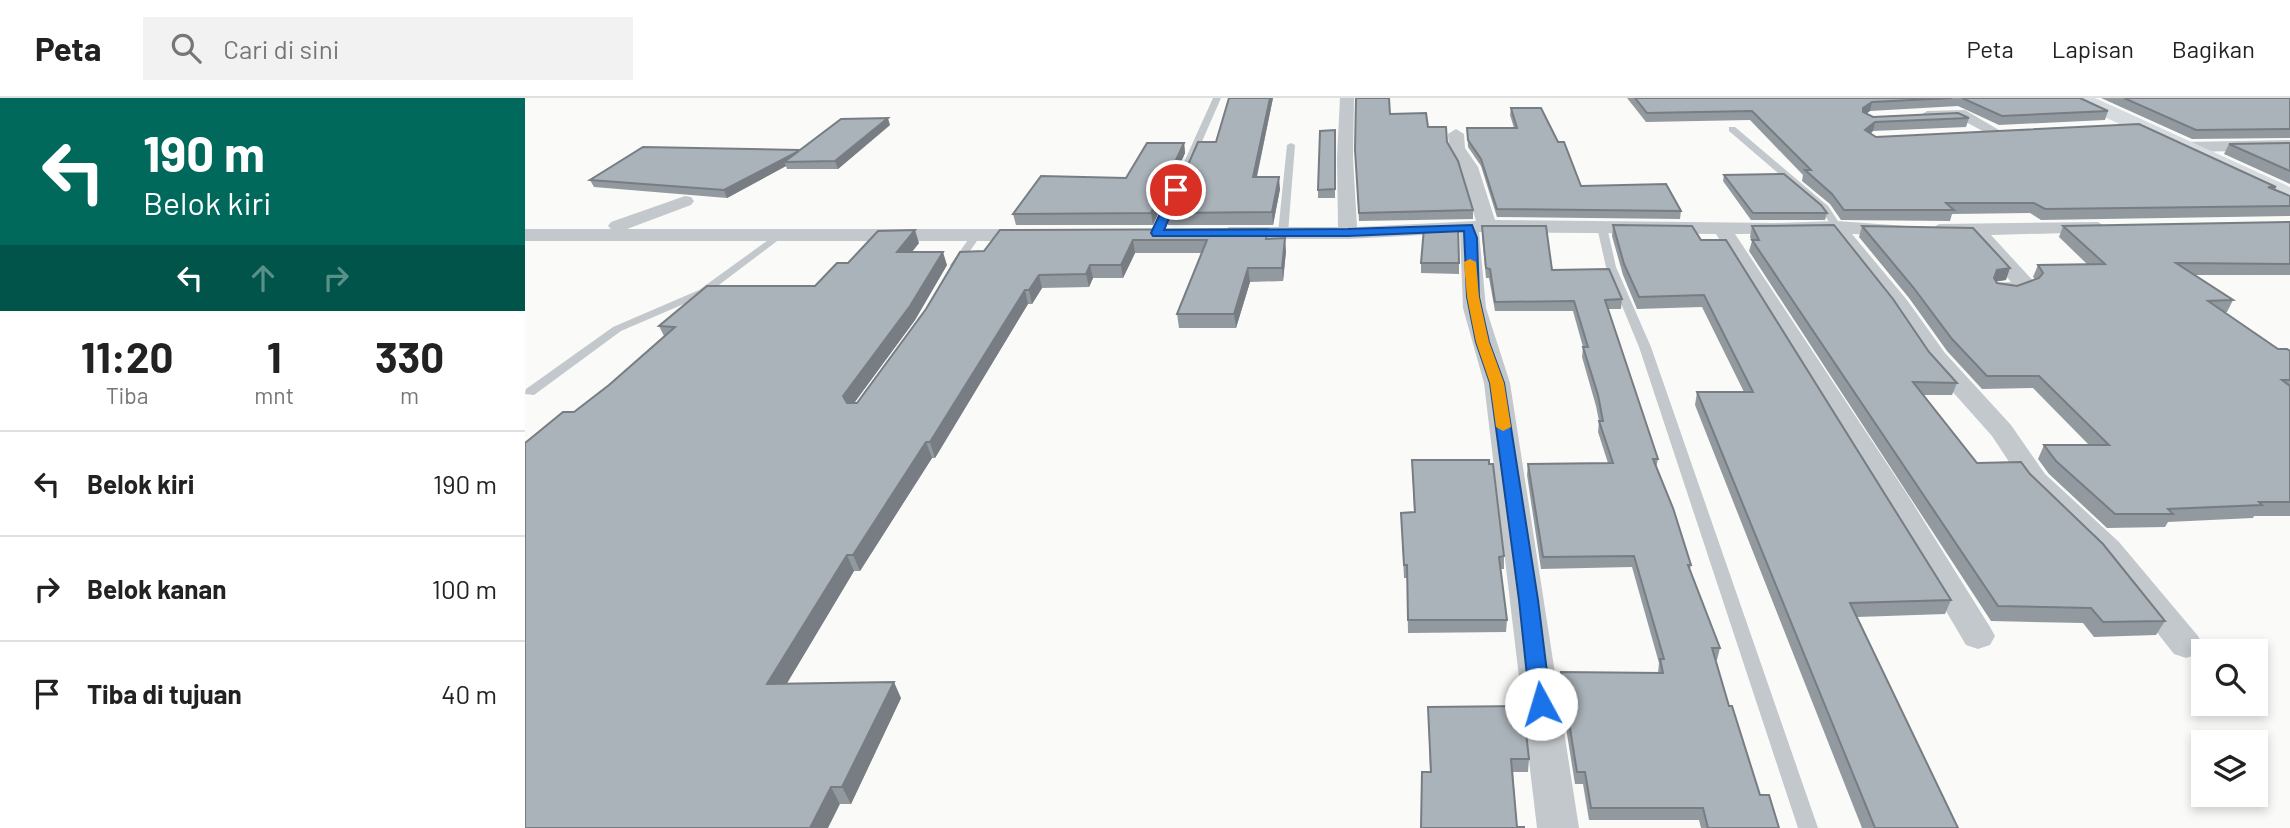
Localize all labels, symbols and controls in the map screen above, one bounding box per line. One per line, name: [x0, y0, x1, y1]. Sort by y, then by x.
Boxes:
search box: [143, 17, 633, 80]
text: Peta: [35, 28, 101, 68]
icon: search: [167, 29, 205, 67]
text: Cari di sini: [223, 33, 339, 64]
text: Peta: [1966, 34, 2014, 63]
text: Lapisan: [2052, 34, 2134, 63]
text: Bagikan: [2172, 34, 2255, 63]
text: 190 m: [143, 123, 265, 182]
icon: left: [28, 126, 119, 217]
pin: [1146, 160, 1206, 220]
icon: arrive: [1157, 171, 1195, 209]
text: Belok kiri: [143, 183, 271, 221]
icon: left: [171, 259, 209, 297]
icon: ahead: [244, 259, 282, 297]
icon: right: [317, 259, 355, 297]
text: 11:20: [81, 331, 174, 381]
text: 1: [267, 331, 282, 381]
text: 330: [375, 331, 444, 381]
text: Tiba: [106, 381, 149, 409]
text: mnt: [254, 381, 294, 409]
text: m: [400, 381, 419, 409]
icon: left: [28, 465, 66, 503]
text: Belok kiri: [87, 468, 194, 499]
text: 190 m: [433, 468, 497, 499]
icon: right: [28, 570, 66, 608]
text: Belok kanan: [87, 573, 226, 604]
text: 100 m: [432, 573, 497, 604]
map controls: [2191, 639, 2268, 807]
button: search: [2191, 639, 2268, 716]
position arrow: [1504, 667, 1578, 741]
icon: arrive: [28, 675, 66, 713]
text: Tiba di tujuan: [87, 678, 242, 709]
text: 40 m: [441, 678, 497, 709]
button: layers: [2191, 730, 2268, 807]

